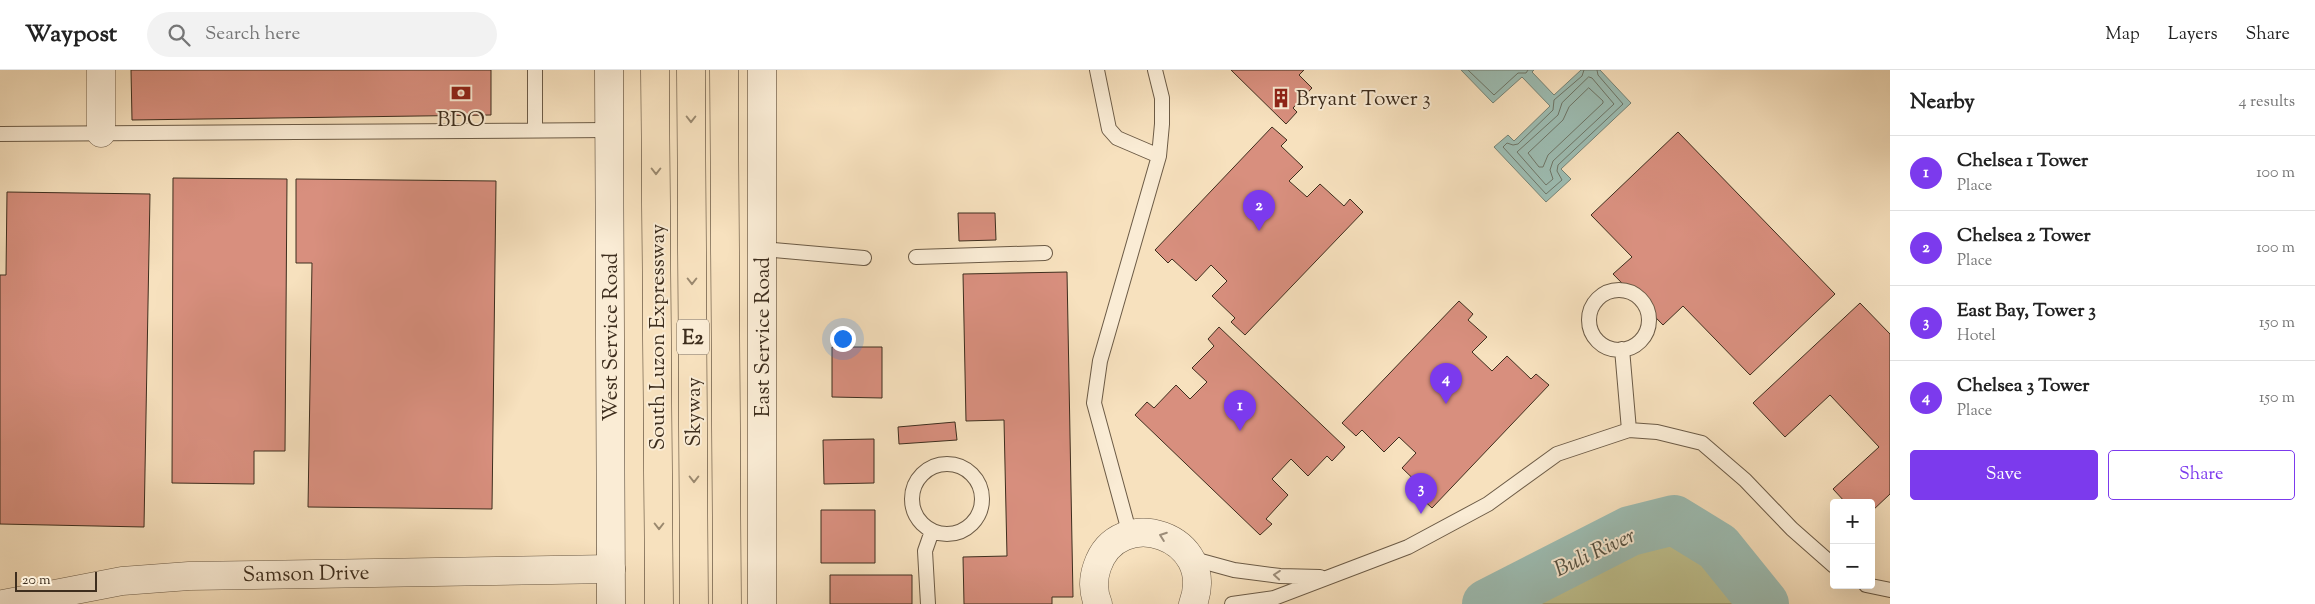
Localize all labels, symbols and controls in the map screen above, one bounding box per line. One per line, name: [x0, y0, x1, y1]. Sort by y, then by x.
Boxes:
search box: [147, 12, 497, 57]
text: Waypost: [25, 18, 117, 52]
icon: search: [165, 21, 193, 49]
text: Search here: [205, 21, 300, 48]
text: Map: [2105, 22, 2140, 48]
text: Layers: [2168, 22, 2218, 48]
text: Share: [2246, 22, 2290, 48]
bank icon: BDO: [450, 82, 472, 104]
place label: Bryant Tower 3: [1296, 85, 1431, 115]
building icon: Bryant Tower 3: [1270, 87, 1292, 109]
text: Nearby: [1910, 88, 1975, 118]
text: 4 results: [2239, 91, 2295, 114]
place label: BDO: [437, 106, 485, 136]
one-way arrow: [686, 115, 696, 123]
text: Chelsea 1 Tower: [1957, 148, 2088, 175]
text: 1: [1923, 162, 1929, 185]
text: 100 m: [2256, 162, 2295, 185]
one-way arrow: [651, 168, 661, 175]
text: Place: [1957, 175, 1992, 198]
pin: 2: [1243, 190, 1275, 231]
street label: South Luzon Expressway: [644, 223, 674, 450]
text: Chelsea 2 Tower: [1957, 223, 2091, 250]
text: 2: [1922, 237, 1930, 260]
text: 100 m: [2256, 237, 2295, 260]
text: Place: [1957, 250, 1992, 273]
street label: West Service Road: [597, 252, 627, 421]
street label: East Service Road: [749, 257, 779, 417]
one-way arrow: [687, 278, 697, 285]
text: East Bay, Tower 3: [1957, 298, 2096, 325]
text: 3: [1923, 312, 1929, 335]
text: 150 m: [2259, 312, 2295, 335]
road number: E2: [677, 320, 709, 354]
text: Hotel: [1957, 325, 1996, 348]
your location: [830, 326, 856, 352]
pin: 4: [1430, 363, 1462, 404]
text: Chelsea 3 Tower: [1957, 373, 2089, 400]
street label: Skyway: [680, 377, 710, 447]
text: 4: [1922, 387, 1930, 410]
text: 150 m: [2259, 387, 2295, 410]
pin: 1: [1224, 390, 1256, 431]
text: Place: [1957, 400, 1992, 423]
button: Save: [1910, 450, 2098, 500]
button: Share: [2108, 450, 2295, 500]
pin: 3: [1405, 473, 1437, 514]
one-way arrow: [689, 475, 699, 483]
map controls: [1830, 499, 1875, 589]
button: +: [1830, 499, 1875, 544]
water label: Buli River: [1549, 521, 1641, 586]
one-way arrow: [653, 522, 664, 530]
one-way arrow: [1159, 532, 1168, 542]
button: −: [1830, 544, 1875, 589]
street label: Samson Drive: [242, 559, 370, 591]
scale bar: [15, 569, 98, 592]
one-way arrow: [1273, 570, 1281, 581]
text: 20 m: [22, 571, 51, 591]

